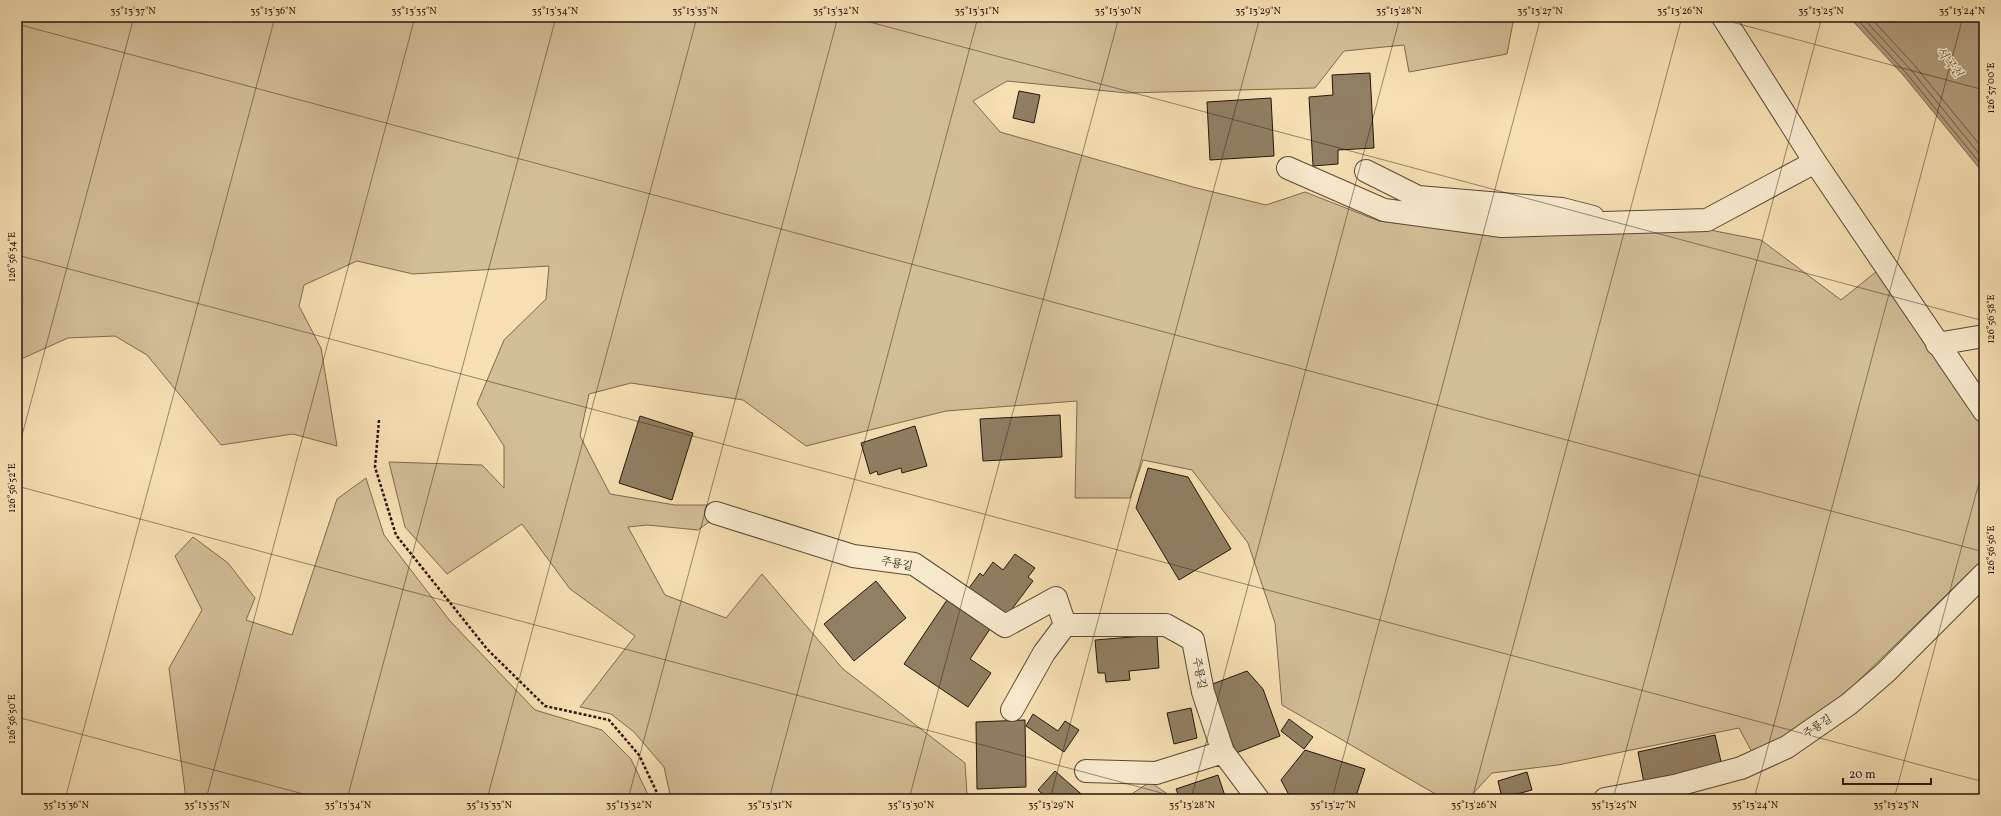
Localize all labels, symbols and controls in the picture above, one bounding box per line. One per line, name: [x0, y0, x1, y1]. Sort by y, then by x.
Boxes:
text: 35°13'37"N: [110, 4, 156, 18]
text: 35°13'36"N: [250, 4, 296, 18]
text: 35°13'35"N: [391, 4, 437, 18]
text: 35°13'34"N: [532, 4, 579, 18]
text: 35°13'33"N: [672, 4, 718, 18]
text: 35°13'32"N: [813, 4, 859, 18]
text: 35°13'31"N: [955, 4, 1000, 18]
text: 35°13'30"N: [1095, 4, 1142, 18]
text: 35°13'29"N: [1235, 4, 1281, 18]
text: 35°13'28"N: [1376, 4, 1423, 18]
text: 35°13'27"N: [1517, 4, 1563, 18]
text: 35°13'26"N: [1657, 4, 1704, 18]
text: 35°13'25"N: [1798, 4, 1844, 18]
text: 35°13'24"N: [1939, 4, 1986, 18]
water label: 석곡천: [1931, 44, 1966, 82]
text: 126°57'00"E: [1984, 63, 1998, 113]
text: 126°56'54"E: [5, 232, 19, 282]
text: 126°56'58"E: [1984, 294, 1998, 344]
text: 126°56'52"E: [5, 463, 19, 513]
text: 126°56'56"E: [1984, 525, 1998, 575]
street label: 주룡길: [880, 554, 914, 575]
street label: 주룡길: [1188, 656, 1209, 690]
text: 126°56'50"E: [5, 694, 19, 744]
street label: 주룡길: [1800, 712, 1835, 742]
scale bar: [1843, 760, 1931, 786]
text: 20 m: [1849, 767, 1876, 783]
text: 35°13'36"N: [43, 798, 89, 812]
text: 35°13'35"N: [184, 798, 230, 812]
text: 35°13'34"N: [325, 798, 372, 812]
text: 35°13'33"N: [466, 798, 512, 812]
text: 35°13'32"N: [606, 798, 652, 812]
text: 35°13'31"N: [748, 798, 793, 812]
text: 35°13'30"N: [888, 798, 935, 812]
text: 35°13'29"N: [1028, 798, 1074, 812]
text: 35°13'28"N: [1169, 798, 1216, 812]
text: 35°13'27"N: [1310, 798, 1356, 812]
text: 35°13'26"N: [1451, 798, 1498, 812]
text: 35°13'25"N: [1591, 798, 1637, 812]
text: 35°13'24"N: [1732, 798, 1779, 812]
text: 35°13'23"N: [1873, 798, 1919, 812]

